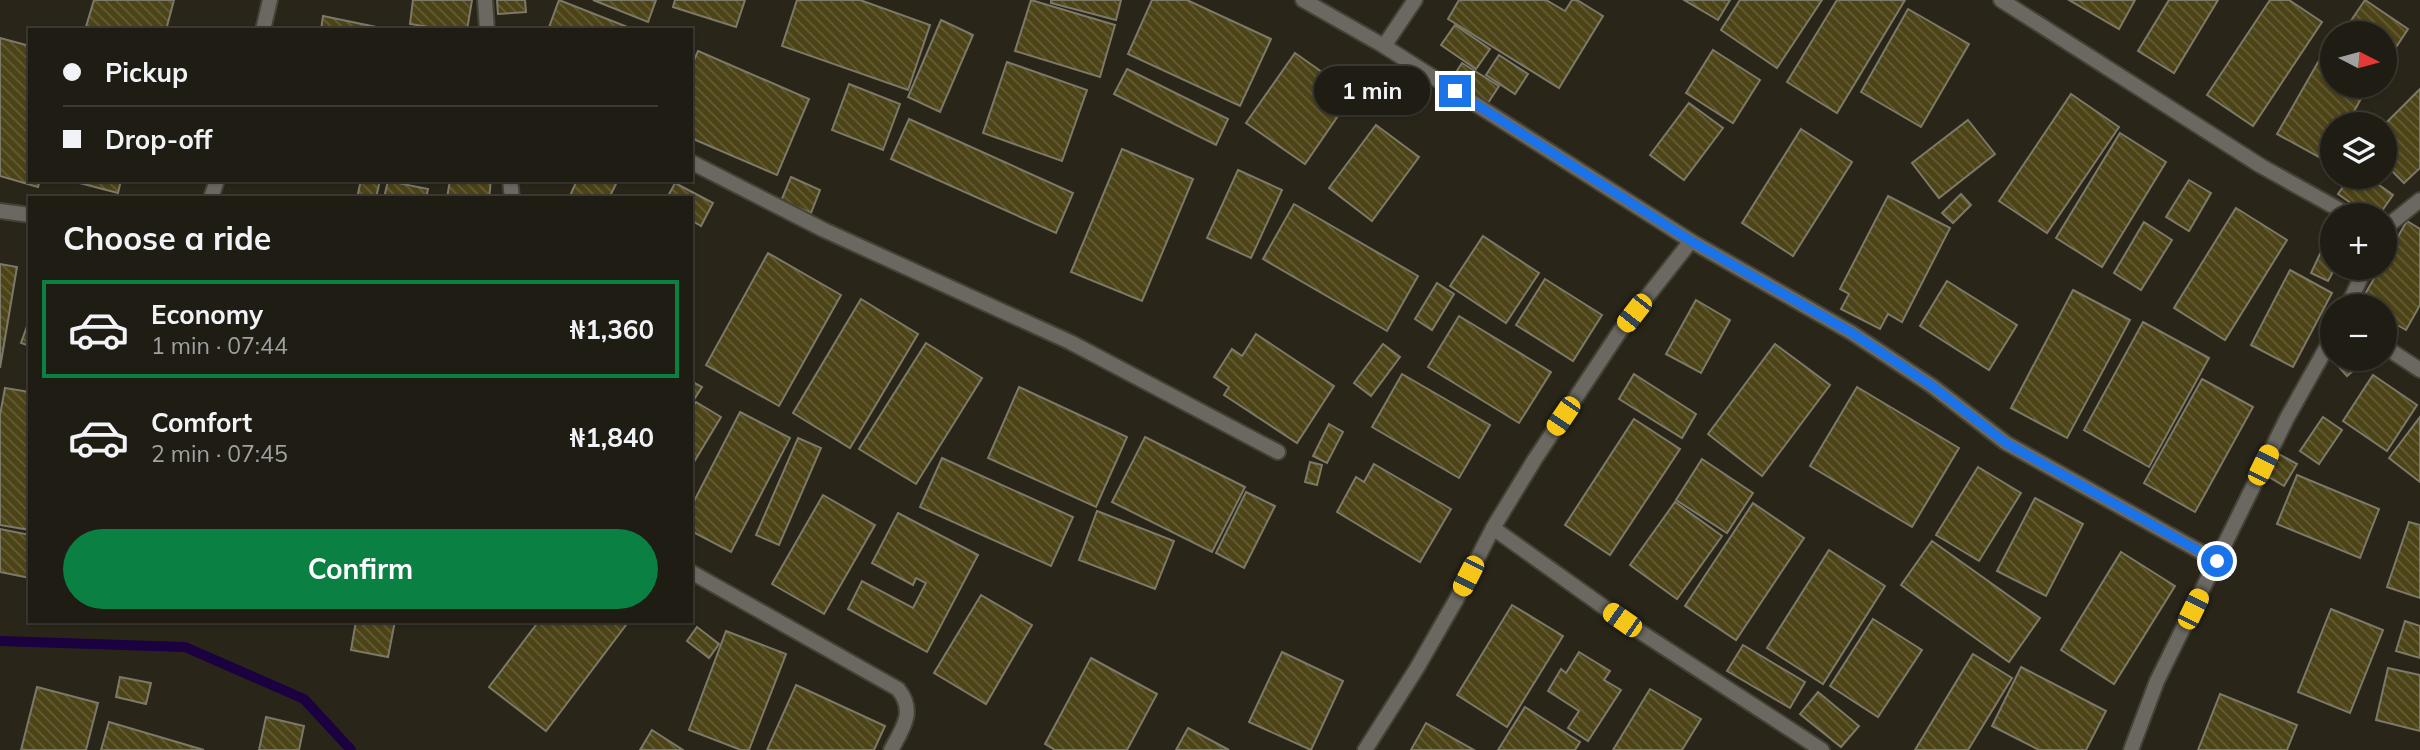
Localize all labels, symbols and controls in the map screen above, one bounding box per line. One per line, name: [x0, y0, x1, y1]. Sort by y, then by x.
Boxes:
north arrow: [2320, 21, 2398, 98]
map controls: [2320, 21, 2397, 371]
text: Pickup: [105, 56, 188, 89]
callout: 1 min: [1315, 66, 1430, 116]
route end: [1439, 75, 1471, 107]
text: 1 min: [1342, 76, 1402, 105]
button: layers: [2320, 112, 2397, 189]
text: Drop-off: [105, 123, 212, 156]
button: +: [2320, 203, 2397, 280]
text: Choose a ride: [63, 218, 271, 258]
car: [1613, 290, 1656, 336]
button: −: [2320, 294, 2397, 371]
icon: car: [67, 298, 130, 361]
text: Economy: [151, 298, 263, 331]
text: ₦1,360: [570, 313, 654, 346]
text: 1 min · 07:44: [151, 331, 288, 360]
car: [1543, 393, 1584, 439]
icon: car: [67, 406, 130, 469]
text: Comfort: [151, 406, 252, 439]
text: ₦1,840: [570, 421, 654, 454]
text: 2 min · 07:45: [151, 439, 288, 468]
car: [2245, 442, 2282, 488]
button: Confirm: [63, 529, 658, 609]
route start: [2201, 545, 2233, 577]
car: [1450, 553, 1487, 599]
car: [2175, 586, 2212, 632]
car: [1599, 599, 1646, 641]

